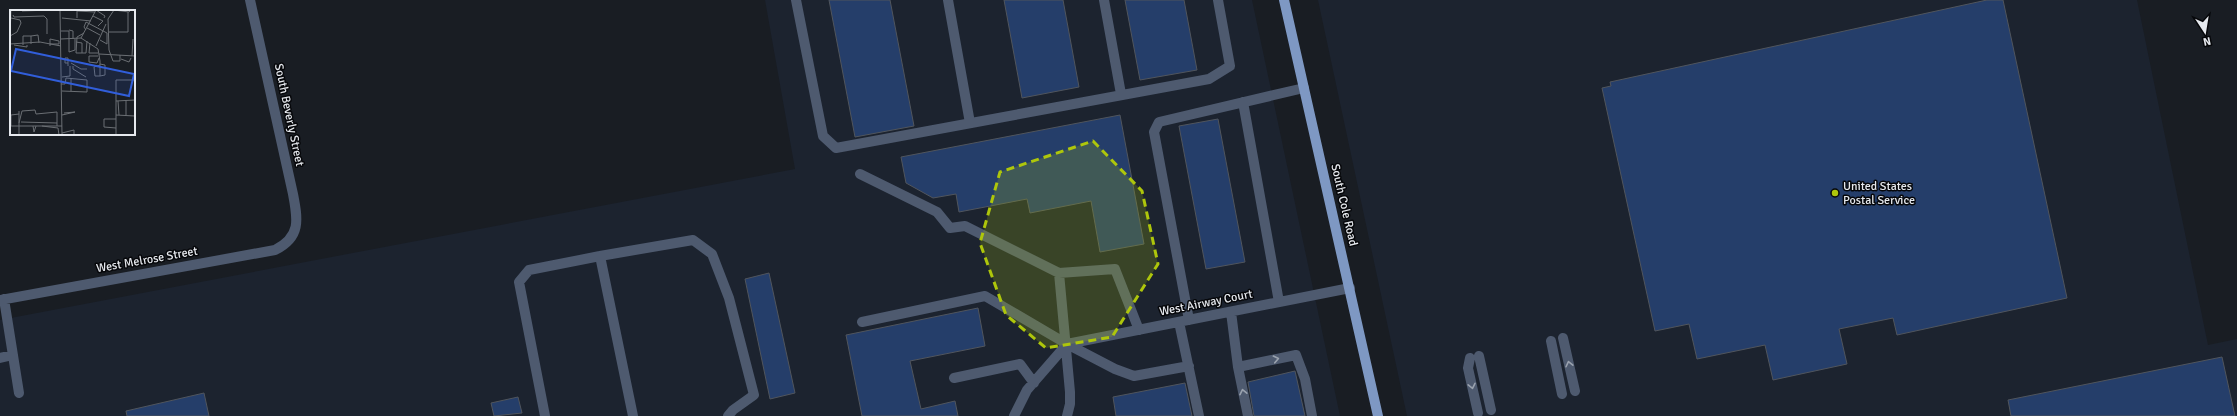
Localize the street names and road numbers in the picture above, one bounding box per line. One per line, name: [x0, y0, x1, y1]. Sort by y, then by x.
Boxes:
street label: South Beverly Street: [271, 62, 307, 168]
street label: South Cole Road: [1327, 162, 1361, 248]
street label: West Melrose Street: [95, 244, 199, 276]
street label: West Airway Court: [1158, 287, 1254, 319]

